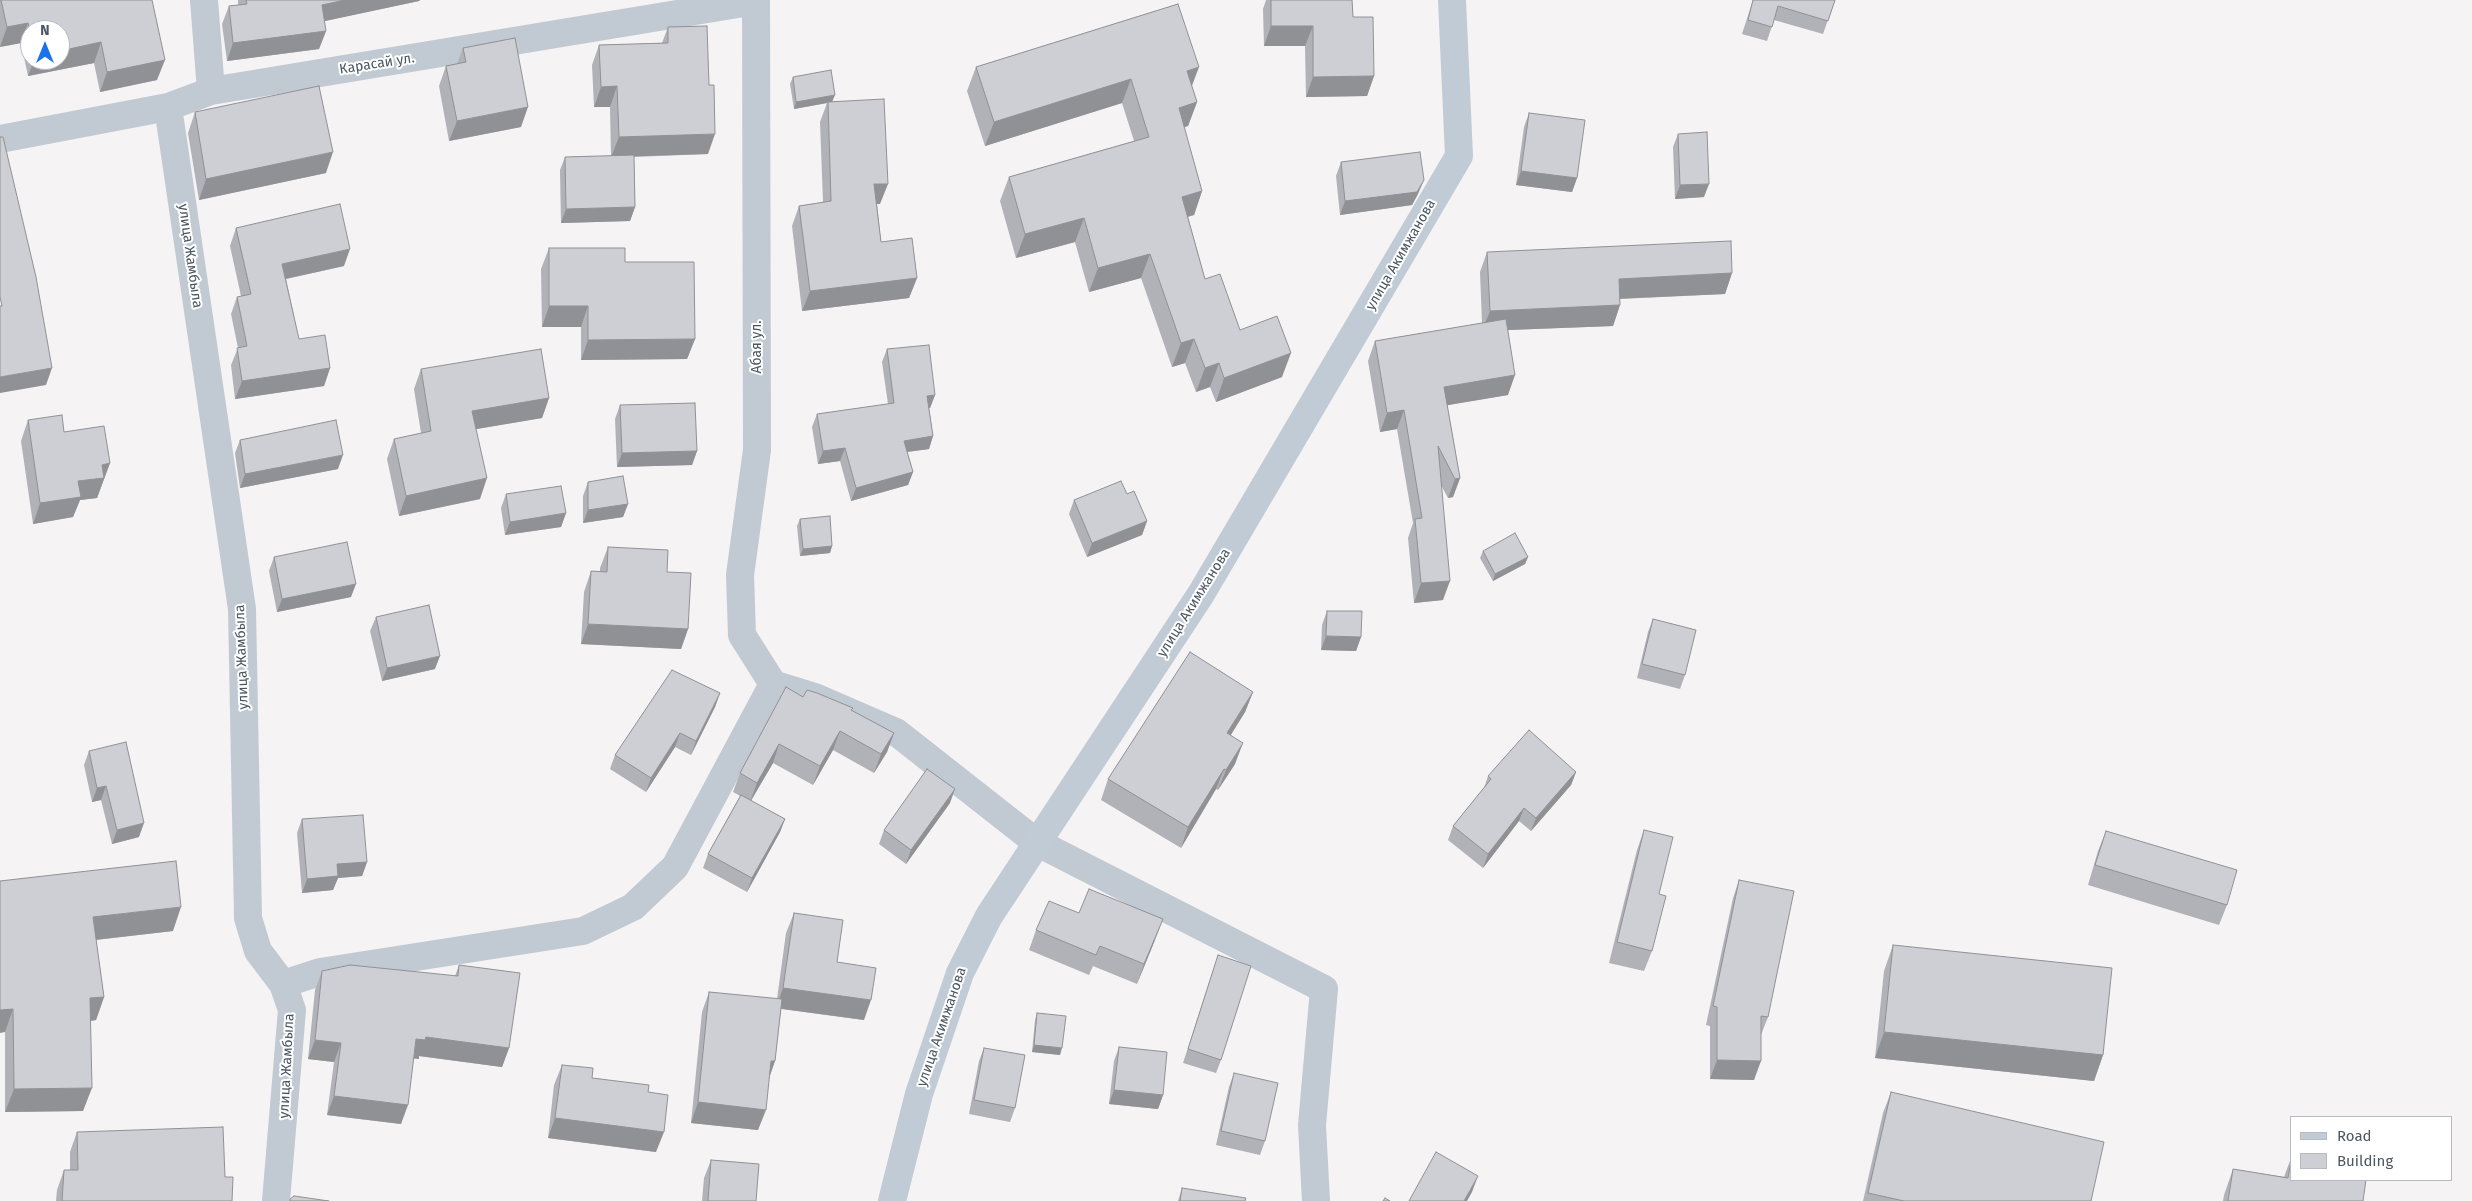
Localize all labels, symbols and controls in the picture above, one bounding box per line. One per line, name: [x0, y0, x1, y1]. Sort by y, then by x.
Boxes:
north arrow: [20, 20, 70, 70]
text: N: [40, 22, 50, 39]
street label: Карасай ул.: [338, 50, 416, 78]
street label: улица Акимжанова: [1362, 197, 1440, 313]
street label: улица Жамбыла: [174, 203, 206, 309]
street label: Абая ул.: [749, 320, 765, 374]
street label: улица Акимжанова: [1154, 545, 1234, 661]
street label: улица Жамбыла: [232, 604, 252, 710]
street label: улица Акимжанова: [914, 965, 970, 1089]
street label: улица Жамбыла: [276, 1013, 298, 1119]
legend: [2290, 1116, 2452, 1181]
text: Road: [2337, 1127, 2372, 1145]
text: Building: [2337, 1152, 2393, 1170]

